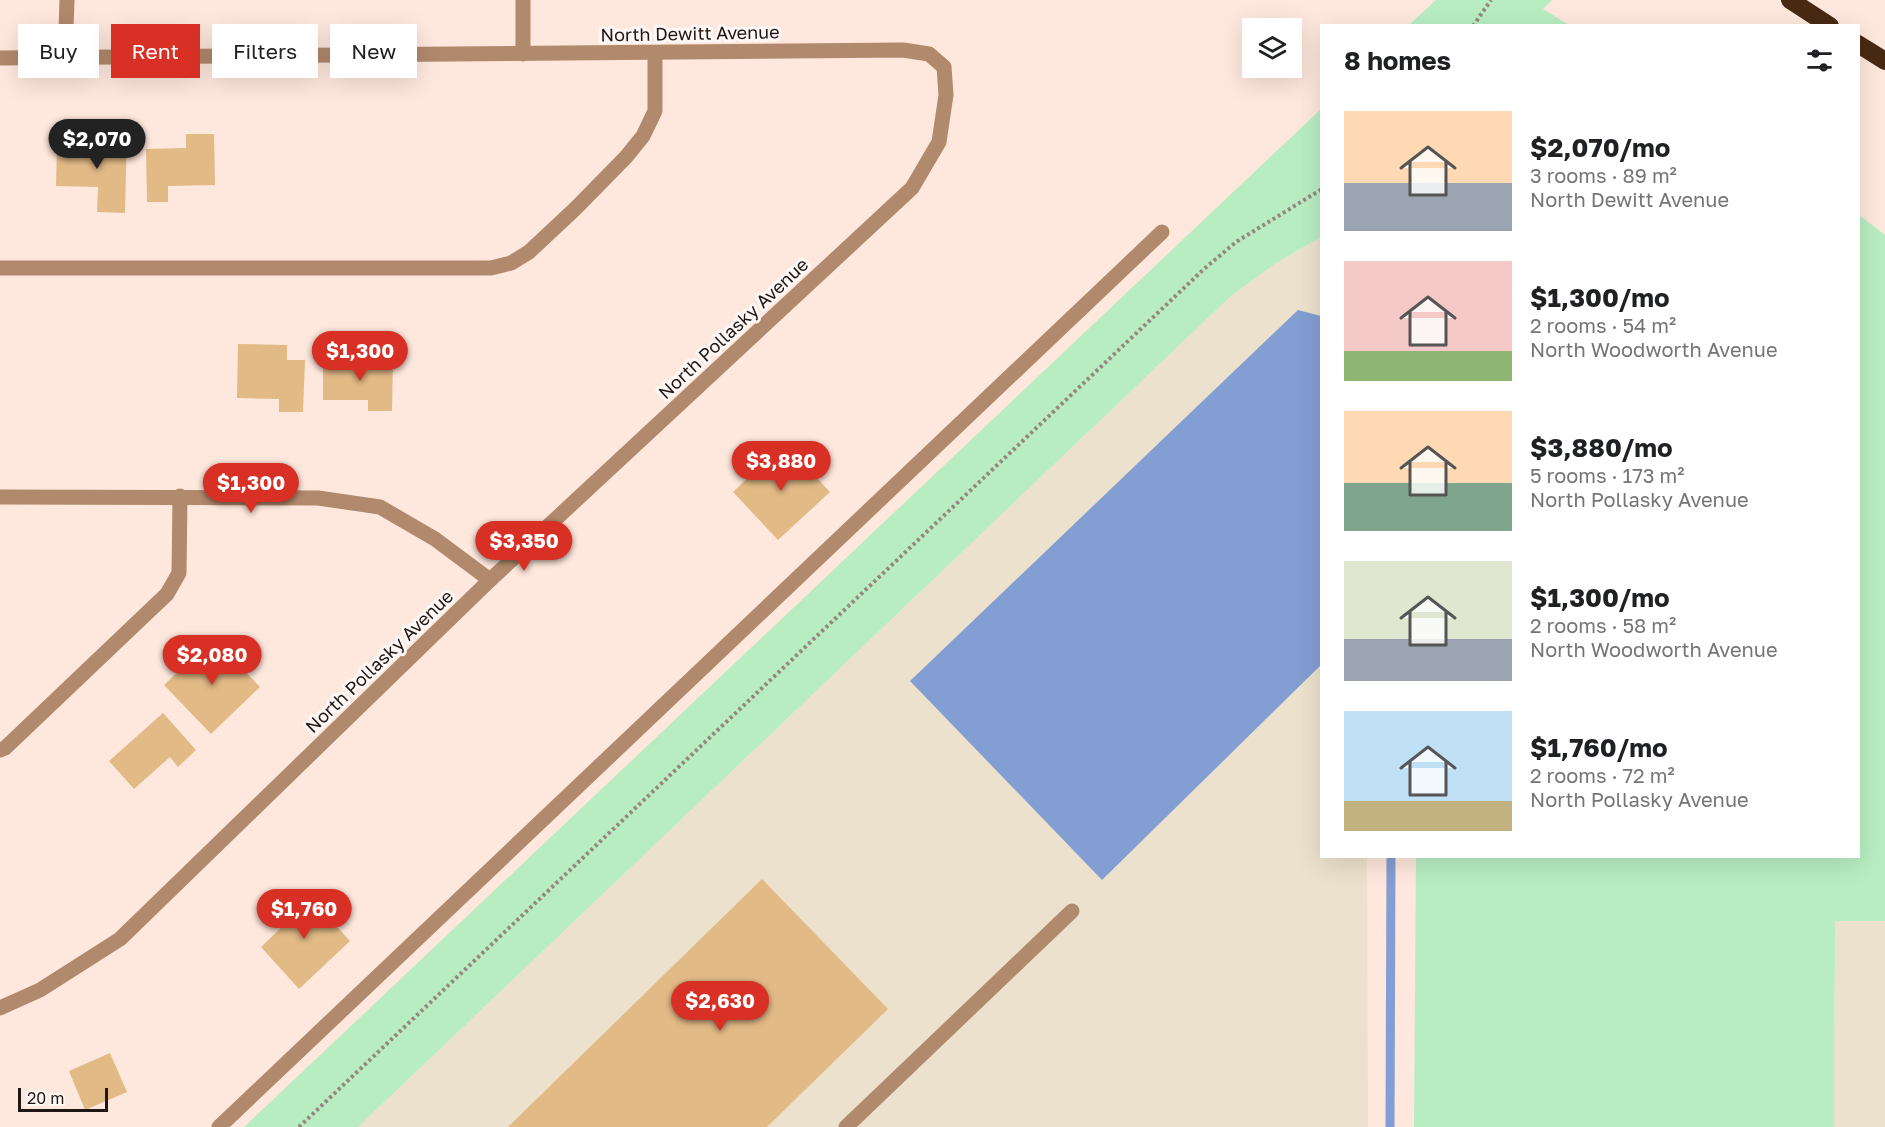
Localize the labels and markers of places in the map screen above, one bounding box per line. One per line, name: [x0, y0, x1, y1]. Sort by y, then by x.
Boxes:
pin: $2,070: [48, 119, 146, 170]
pin: $1,300: [311, 331, 409, 382]
pin: $3,880: [732, 441, 830, 492]
pin: $1,300: [202, 463, 300, 514]
pin: $3,350: [475, 521, 573, 572]
pin: $2,080: [163, 635, 261, 686]
pin: $1,760: [255, 889, 353, 940]
pin: $2,630: [671, 981, 769, 1032]

